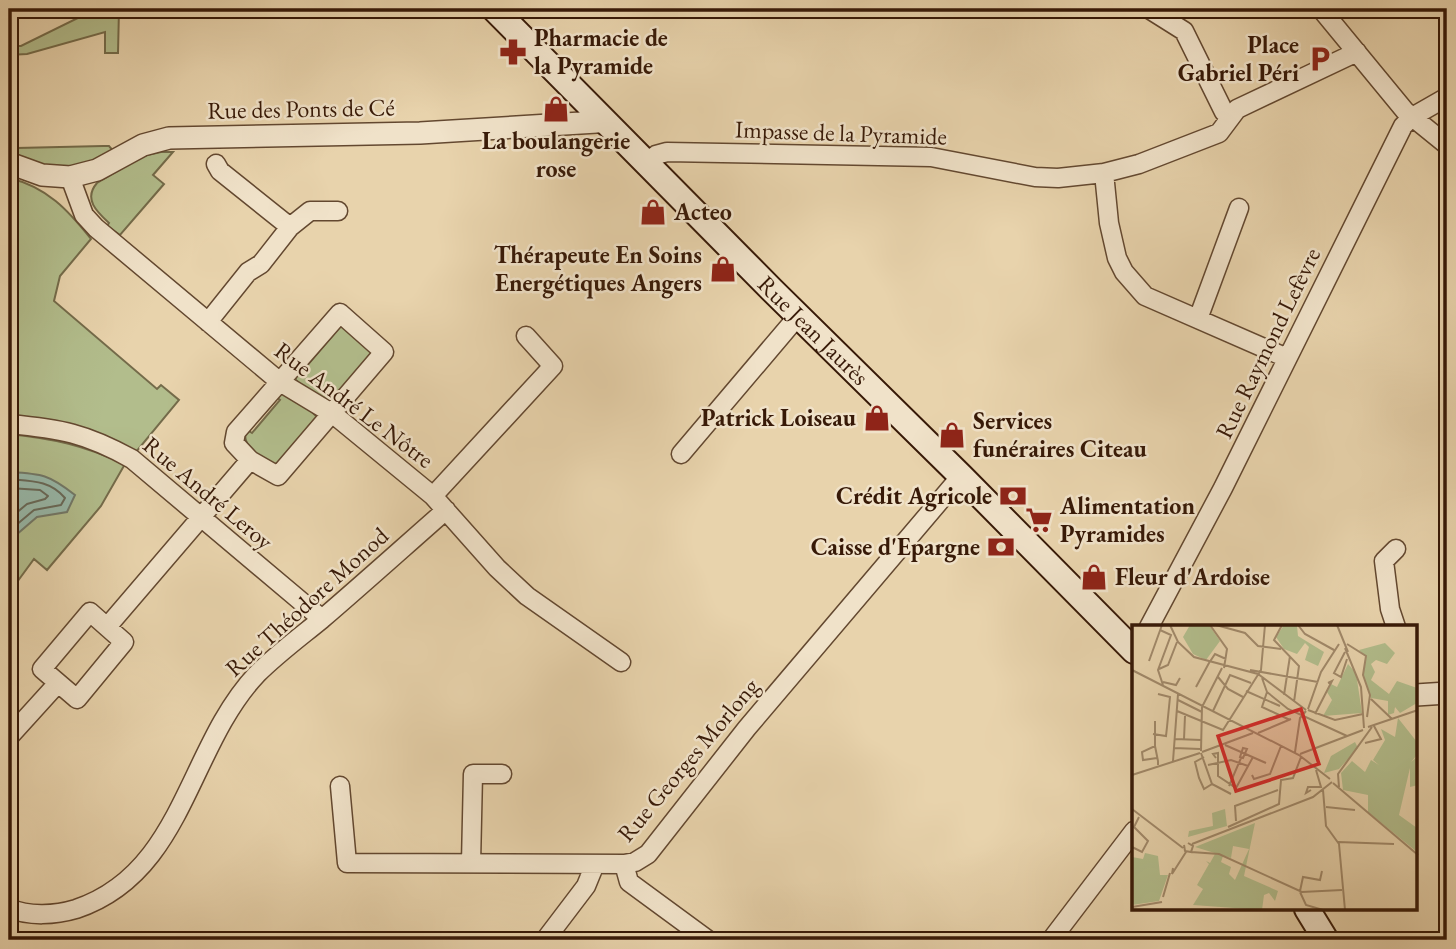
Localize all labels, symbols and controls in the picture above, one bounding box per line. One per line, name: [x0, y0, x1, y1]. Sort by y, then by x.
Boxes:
place label: Pharmacie de la Pyramide: [534, 22, 668, 82]
place label: Place Gabriel Péri: [1178, 29, 1299, 88]
pharmacy icon: Pharmacie de la Pyramide: [498, 37, 528, 67]
parking icon: Place Gabriel Péri: [1305, 44, 1335, 74]
street label: Rue des Ponts de Cé: [207, 91, 395, 126]
shop icon: La boulangerie rose: [541, 94, 571, 124]
street label: Impasse de la Pyramide: [735, 113, 947, 152]
place label: La boulangerie rose: [482, 125, 630, 184]
place label: Acteo: [673, 196, 732, 227]
shop icon: Acteo: [638, 197, 668, 227]
place label: Thérapeute En Soins Energétiques Angers: [494, 239, 702, 299]
street label: Rue Raymond Lefèvre: [1208, 242, 1327, 443]
shop icon: Thérapeute En Soins Energétiques Angers: [708, 254, 738, 284]
street label: Rue Jean Jaurès: [751, 269, 876, 392]
street label: Rue André Le Nôtre: [269, 335, 440, 475]
place label: Patrick Loiseau: [701, 402, 857, 433]
shop icon: Patrick Loiseau: [862, 403, 892, 433]
place label: Services funéraires Citeau: [973, 405, 1148, 464]
shop icon: Services funéraires Citeau: [937, 420, 967, 450]
street label: Rue André Leroy: [137, 429, 280, 556]
place label: Crédit Agricole: [836, 480, 992, 512]
bank icon: Crédit Agricole: [998, 481, 1028, 511]
place label: Alimentation Pyramides: [1059, 490, 1195, 550]
supermarket icon: Alimentation Pyramides: [1024, 505, 1054, 535]
street label: Rue Théodore Monod: [219, 520, 395, 683]
place label: Caisse d'Epargne: [811, 531, 980, 563]
bank icon: Caisse d'Epargne: [986, 532, 1016, 562]
place label: Fleur d'Ardoise: [1115, 561, 1270, 592]
shop icon: Fleur d'Ardoise: [1079, 562, 1109, 592]
inset map: [1132, 625, 1418, 911]
street label: Rue Georges Morlong: [610, 671, 766, 848]

